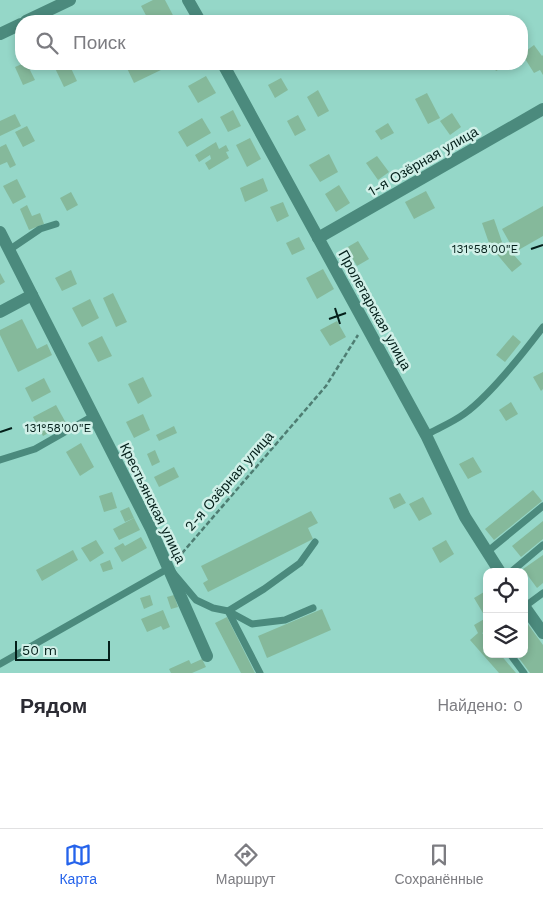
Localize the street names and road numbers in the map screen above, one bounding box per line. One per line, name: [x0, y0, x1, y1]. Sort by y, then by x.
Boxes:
street label: 1-я Озёрная улица: [365, 123, 481, 199]
street label: Пролетарская улица: [335, 247, 415, 373]
street label: 2-я Озёрная улица: [181, 428, 277, 534]
street label: Крестьянская улица: [117, 440, 189, 566]

